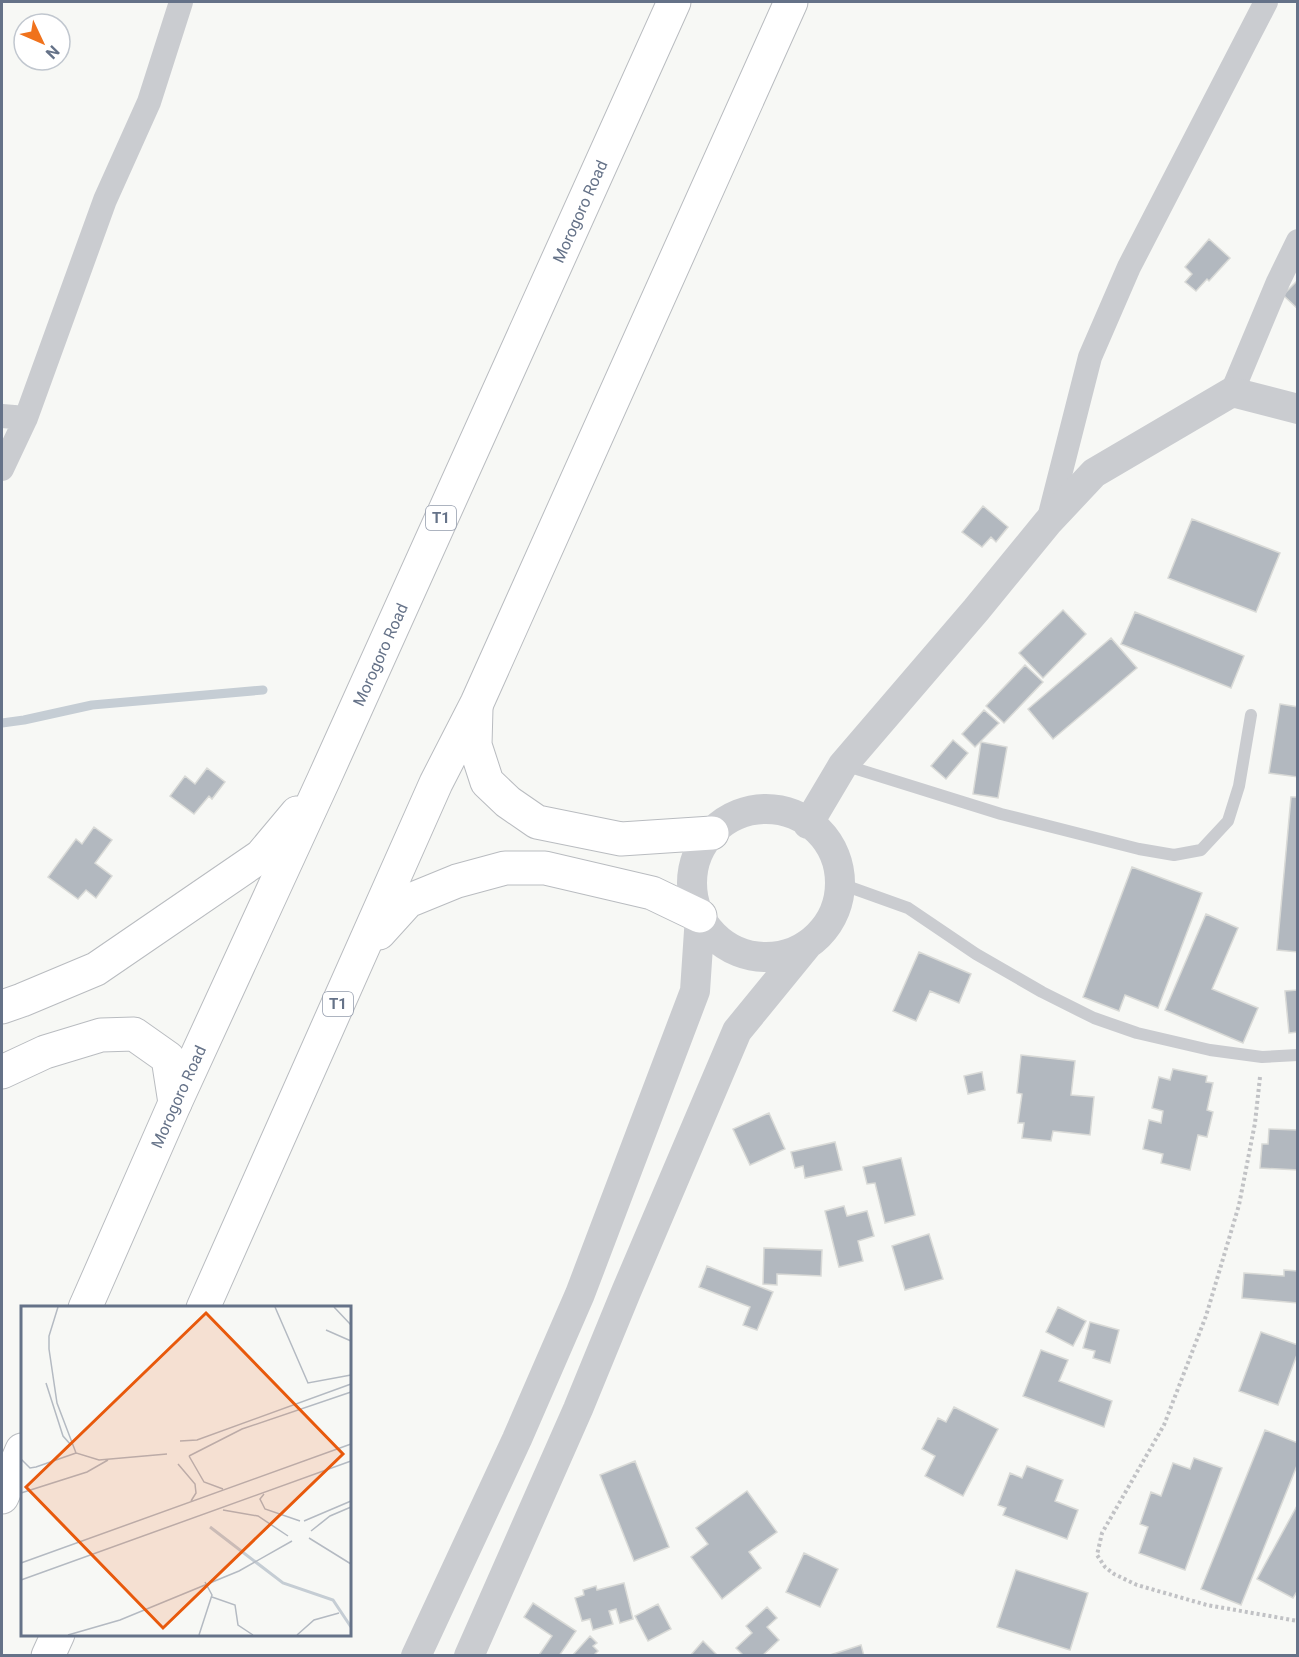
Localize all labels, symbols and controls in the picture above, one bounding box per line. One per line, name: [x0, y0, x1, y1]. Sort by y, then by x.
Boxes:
north arrow: [12, 12, 72, 72]
text: N: [42, 41, 63, 63]
street label: Morogoro Road: [549, 157, 612, 266]
road number: T1: [426, 506, 456, 530]
street label: Morogoro Road: [349, 600, 412, 709]
road number: T1: [323, 992, 353, 1016]
street label: Morogoro Road: [147, 1043, 210, 1151]
inset map: [21, 1306, 351, 1636]

